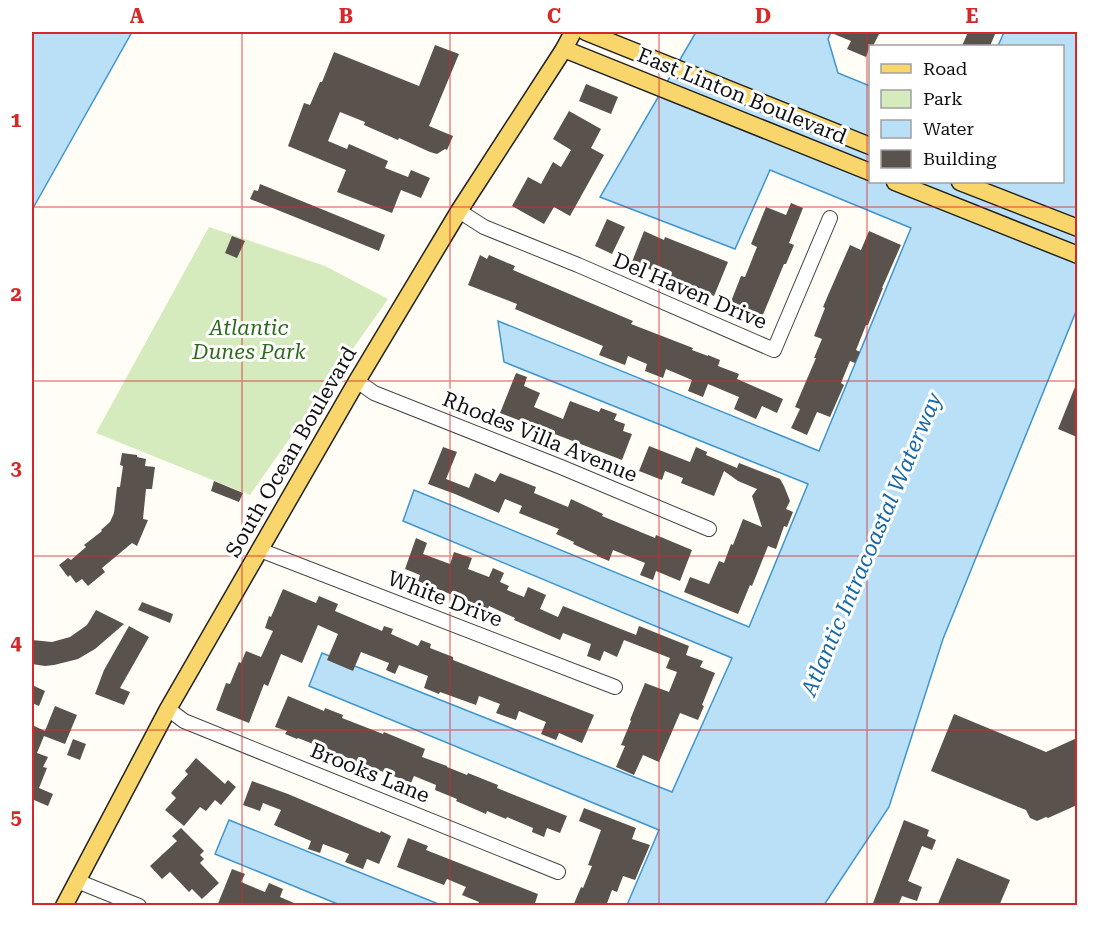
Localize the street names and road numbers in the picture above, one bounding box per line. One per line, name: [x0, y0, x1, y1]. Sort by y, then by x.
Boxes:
street label: East Linton Boulevard: [634, 43, 851, 149]
street label: Del Haven Drive: [610, 248, 770, 334]
street label: South Ocean Boulevard: [221, 342, 361, 562]
street label: Rhodes Villa Avenue: [439, 387, 641, 487]
street label: White Drive: [384, 566, 506, 632]
street label: Brooks Lane: [307, 738, 433, 808]

